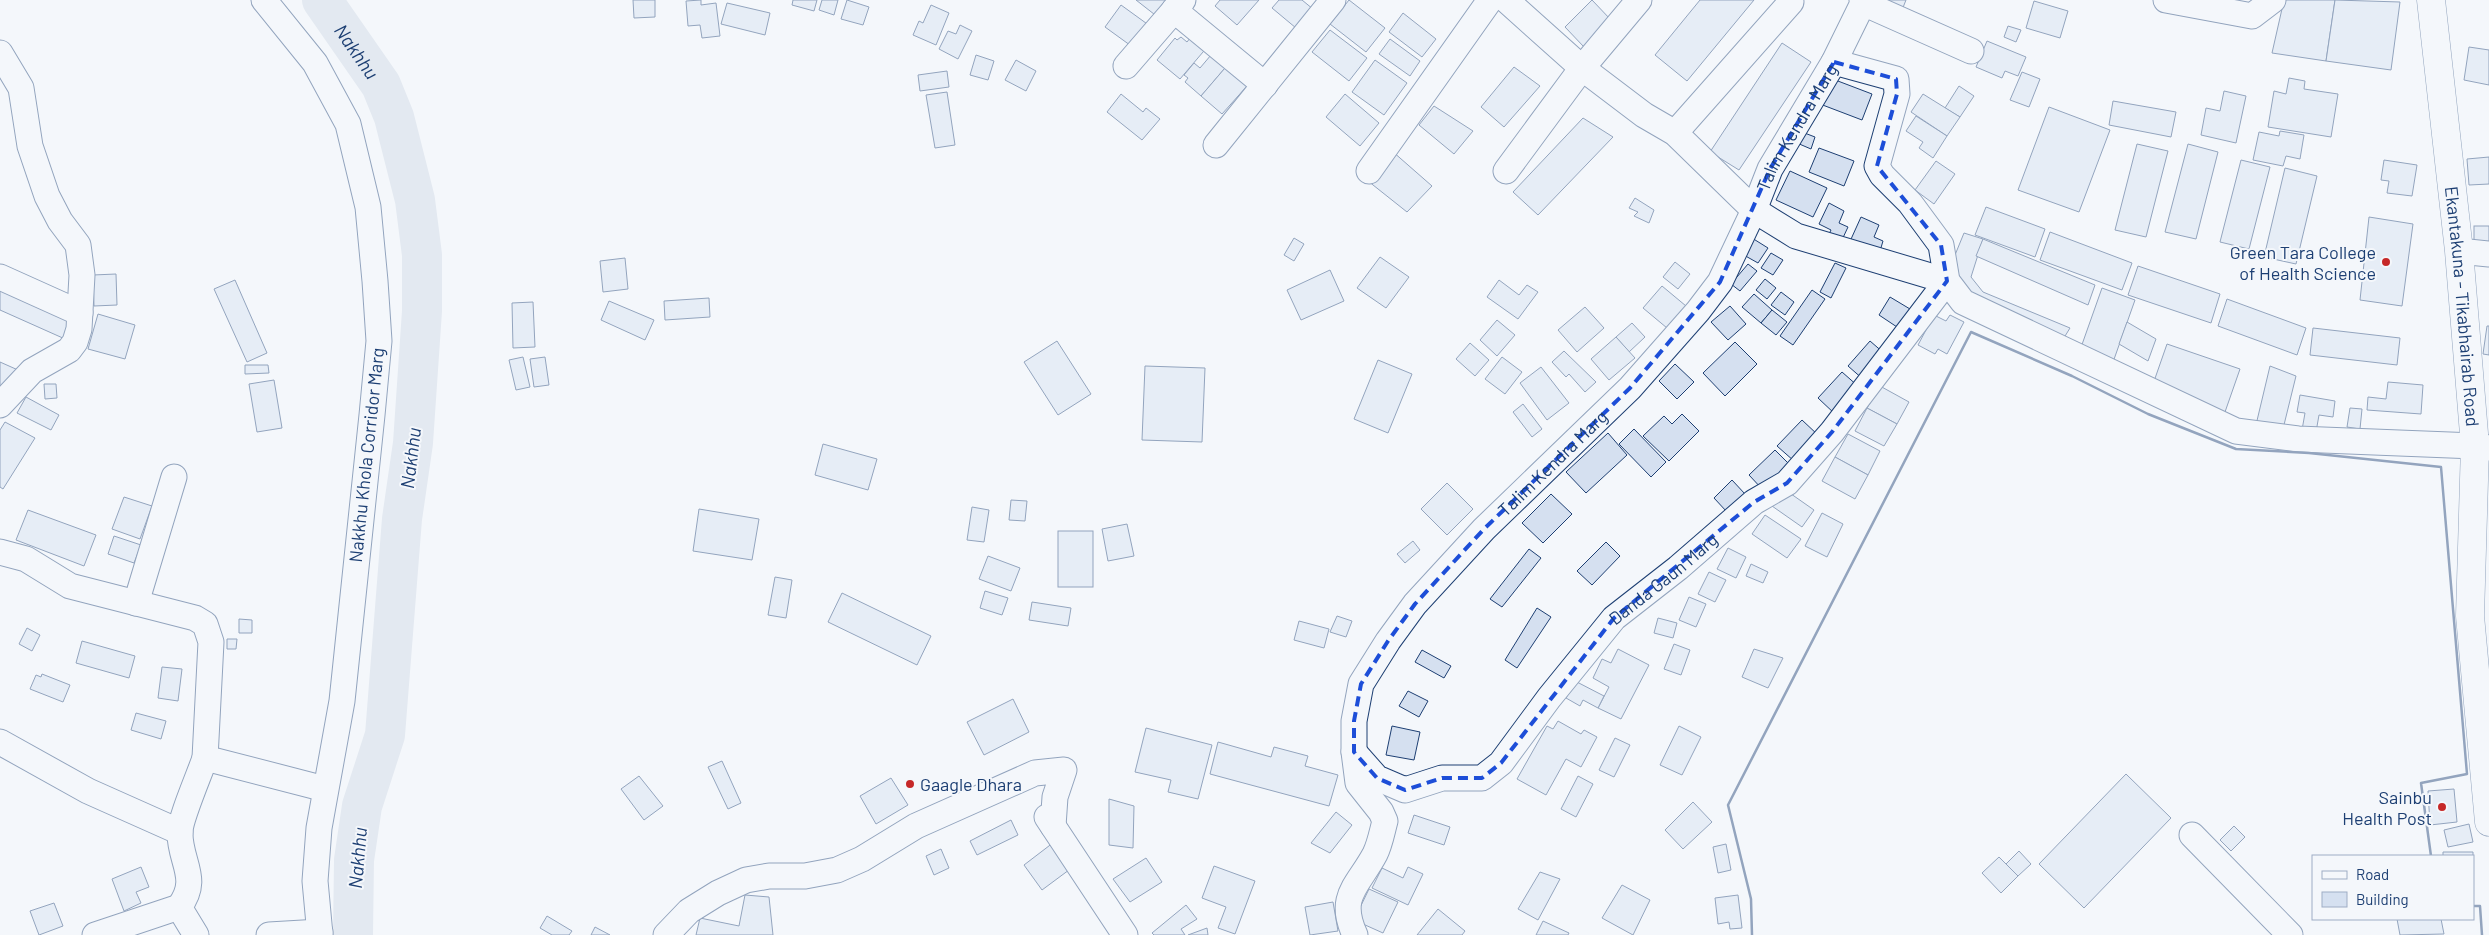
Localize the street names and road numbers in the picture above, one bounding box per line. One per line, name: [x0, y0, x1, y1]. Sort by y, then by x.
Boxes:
street label: Talim Kendra Marg: [1752, 59, 1842, 194]
street label: Ekantakuna - Tikabhairab Road: [2441, 185, 2484, 427]
street label: Nakkhu Khola Corridor Marg: [344, 346, 388, 564]
street label: Talim Kendra Marg: [1493, 405, 1612, 521]
street label: Danda Gaun Marg: [1604, 528, 1722, 629]

